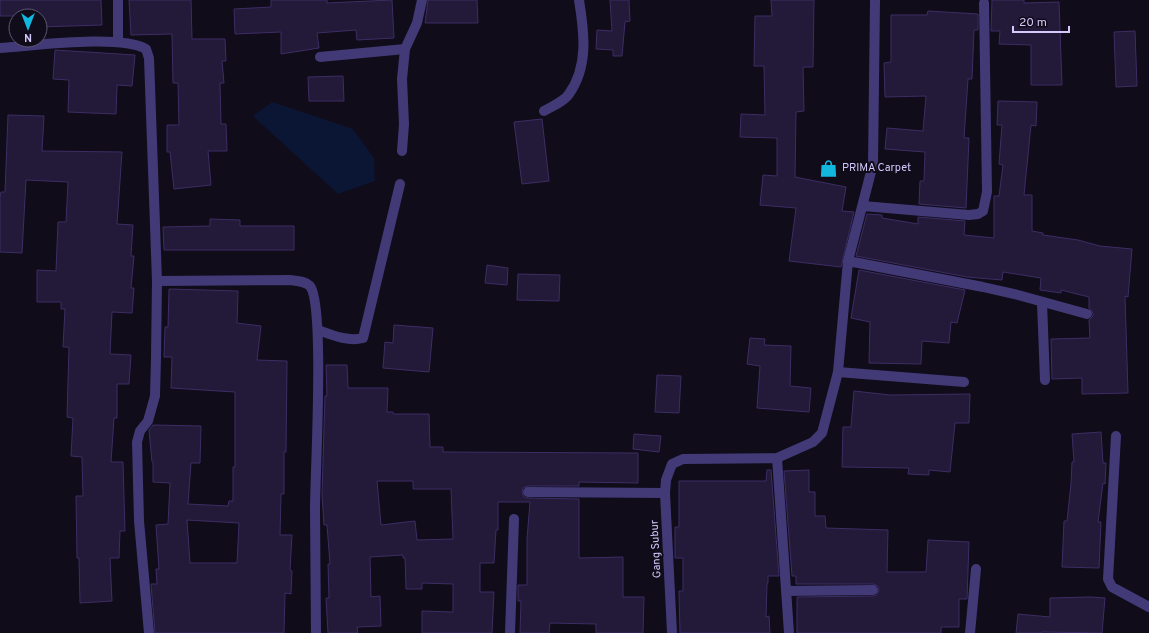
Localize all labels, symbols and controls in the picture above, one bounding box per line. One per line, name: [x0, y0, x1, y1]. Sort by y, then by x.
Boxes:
north arrow: [8, 8, 48, 48]
scale bar: [1013, 8, 1069, 34]
text: 20 m: [1019, 15, 1047, 31]
text: N: [24, 30, 32, 44]
shop icon: PRIMA Carpet: [819, 158, 839, 178]
place label: PRIMA Carpet: [842, 161, 911, 175]
street label: Gang Subur: [647, 519, 665, 578]

